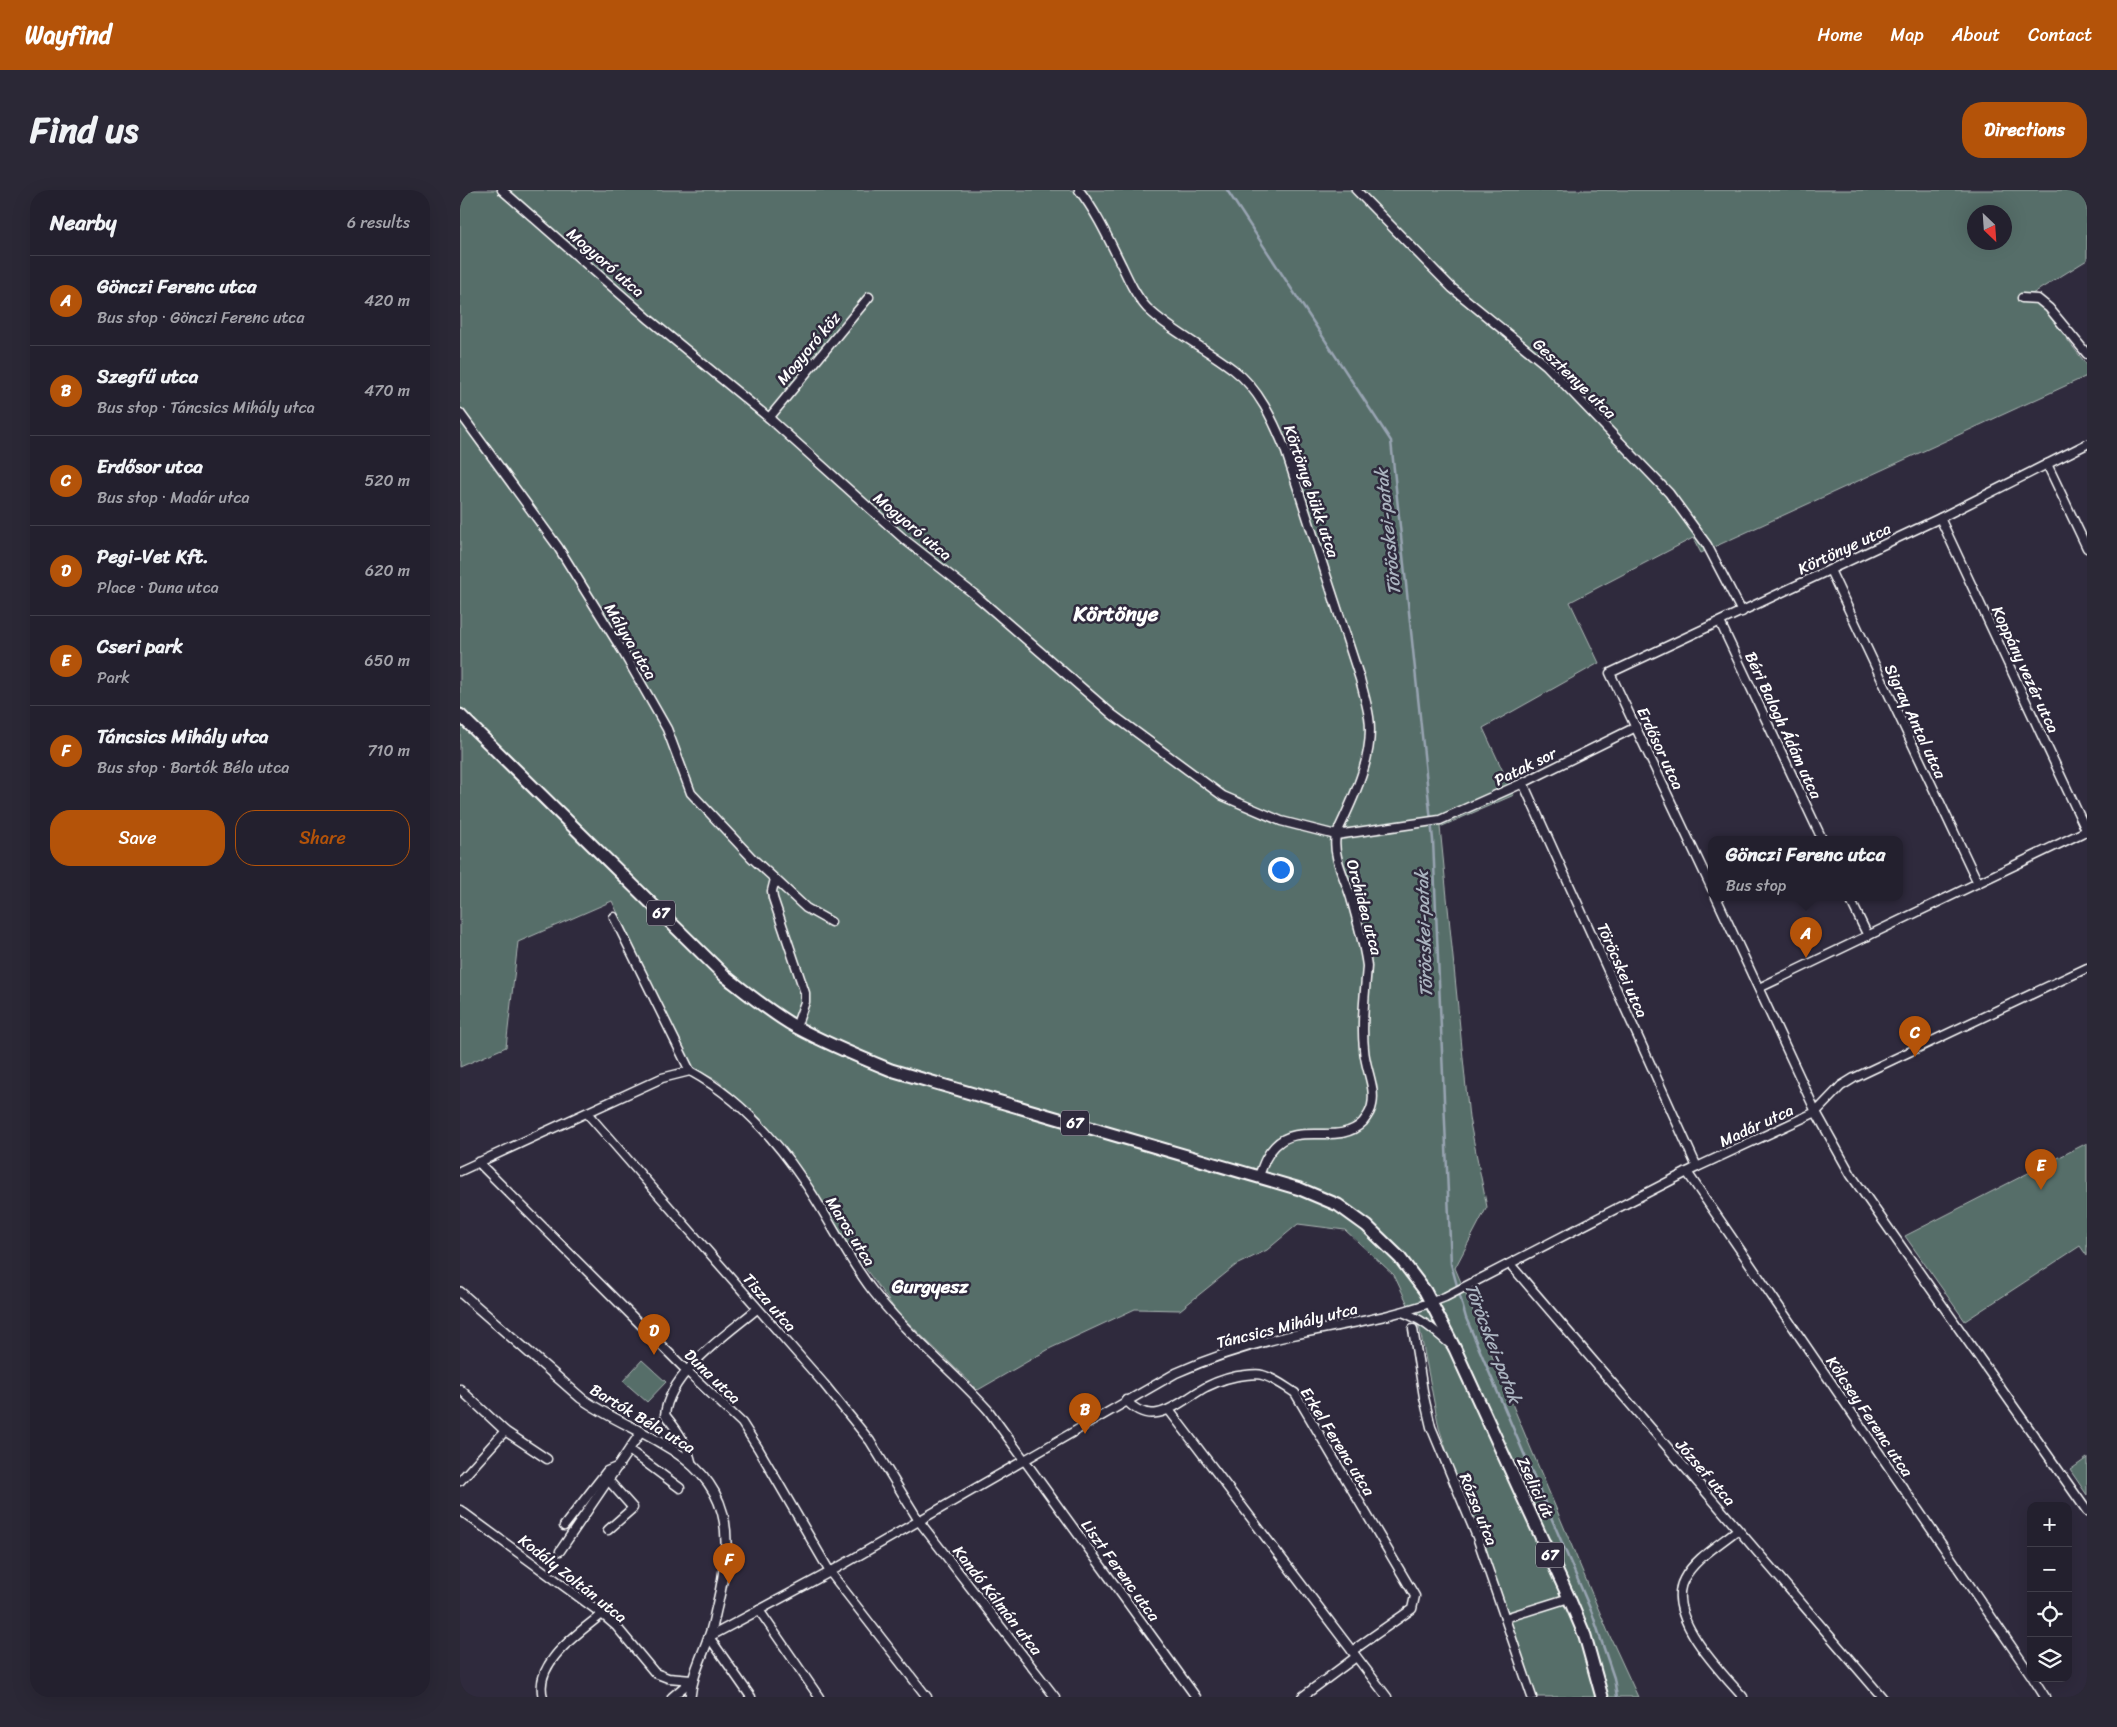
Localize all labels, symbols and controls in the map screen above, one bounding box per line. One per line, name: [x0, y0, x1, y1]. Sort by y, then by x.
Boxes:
text: Wayfind: [25, 14, 111, 56]
text: Home: [1818, 19, 1863, 51]
text: Map: [1891, 19, 1924, 51]
text: About: [1952, 19, 2000, 51]
text: Contact: [2028, 19, 2092, 51]
text: Find us: [30, 99, 138, 161]
button: Directions: [1962, 102, 2087, 158]
text: Nearby: [50, 204, 116, 242]
north arrow: [1967, 205, 2012, 250]
text: 6 results: [347, 208, 410, 237]
street label: Mogyoró utca: [560, 220, 651, 305]
text: Gönczi Ferenc utca: [97, 270, 257, 303]
text: A: [61, 286, 71, 315]
text: 420 m: [364, 286, 410, 315]
text: Bus stop · Gönczi Ferenc utca: [97, 303, 305, 332]
street label: Mogyoró köz: [769, 305, 848, 392]
street label: Gesztenye utca: [1526, 331, 1624, 427]
text: Szegfű utca: [97, 360, 198, 393]
text: B: [61, 376, 71, 405]
text: 470 m: [364, 376, 410, 405]
text: Bus stop · Táncsics Mihály utca: [97, 393, 315, 422]
street label: Körtönye bükk utca: [1275, 421, 1348, 562]
text: Erdősor utca: [97, 450, 203, 483]
water label: Töröcskei-patak: [1365, 465, 1411, 597]
text: C: [61, 466, 71, 495]
text: 520 m: [364, 466, 410, 495]
text: Bus stop · Madár utca: [97, 483, 250, 512]
street label: Mogyoró utca: [867, 484, 959, 568]
street label: Körtönye utca: [1793, 514, 1896, 583]
text: Pegi-Vet Kft.: [97, 540, 209, 573]
text: D: [61, 556, 71, 585]
text: 620 m: [365, 556, 410, 585]
text: Place · Duna utca: [97, 573, 219, 602]
district label: Körtönye: [1073, 595, 1159, 633]
street label: Mályva utca: [596, 597, 665, 685]
street label: Koppány vezér utca: [1983, 601, 2068, 738]
text: Cseri park: [97, 630, 183, 663]
text: E: [62, 646, 70, 675]
text: 650 m: [365, 646, 410, 675]
street label: Béri Balogh Ádám utca: [1737, 647, 1831, 805]
street label: Sigray Antal utca: [1876, 659, 1955, 784]
text: Park: [97, 663, 130, 692]
street label: Erdősor utca: [1629, 702, 1692, 795]
text: Táncsics Mihály utca: [97, 720, 269, 753]
text: F: [62, 736, 70, 765]
text: 710 m: [367, 736, 410, 765]
street label: Patak sor: [1489, 738, 1563, 794]
text: Bus stop · Bartók Béla utca: [97, 753, 289, 782]
button: Save: [50, 810, 225, 866]
button: Share: [235, 810, 410, 866]
popup: [1708, 836, 1903, 901]
text: Gönczi Ferenc utca: [1726, 838, 1885, 871]
street label: Orchidea utca: [1338, 856, 1391, 959]
your location: [1268, 857, 1294, 883]
water label: Töröcskei-patak: [1406, 868, 1442, 998]
text: Bus stop: [1726, 871, 1786, 900]
road number: 67: [647, 900, 675, 926]
pin: A: [1790, 917, 1822, 958]
street label: Töröcskei utca: [1589, 918, 1656, 1023]
pin: C: [1899, 1016, 1931, 1057]
street label: Madár utca: [1714, 1096, 1798, 1155]
road number: 67: [1061, 1110, 1089, 1136]
pin: E: [2025, 1149, 2057, 1190]
street label: Maros utca: [818, 1190, 884, 1272]
street label: Tisza utca: [735, 1266, 804, 1339]
district label: Gurgyesz: [891, 1270, 969, 1303]
water label: Töröcskei-patak: [1455, 1278, 1532, 1410]
street label: Táncsics Mihály utca: [1213, 1294, 1361, 1357]
pin: D: [638, 1314, 670, 1355]
street label: Duna utca: [677, 1341, 748, 1411]
street label: Kölcsey Ferenc utca: [1818, 1350, 1922, 1484]
street label: Bartók Béla utca: [584, 1375, 701, 1462]
street label: Erkel Ferenc utca: [1292, 1381, 1383, 1503]
pin: B: [1069, 1393, 1101, 1434]
street label: József utca: [1667, 1431, 1743, 1513]
street label: Zselici út: [1509, 1451, 1563, 1523]
street label: Rózsa utca: [1451, 1469, 1506, 1550]
map controls: [2027, 1502, 2072, 1682]
button: +: [2027, 1502, 2072, 1547]
street label: Liszt Ferenc utca: [1073, 1513, 1168, 1629]
street label: Kodály Zoltán utca: [512, 1526, 634, 1630]
street label: Kandó Kálmán utca: [945, 1539, 1051, 1663]
road number: 67: [1536, 1542, 1564, 1568]
pin: F: [713, 1543, 745, 1584]
button: −: [2027, 1547, 2072, 1592]
button: locate: [2027, 1592, 2072, 1637]
button: layers: [2027, 1637, 2072, 1682]

